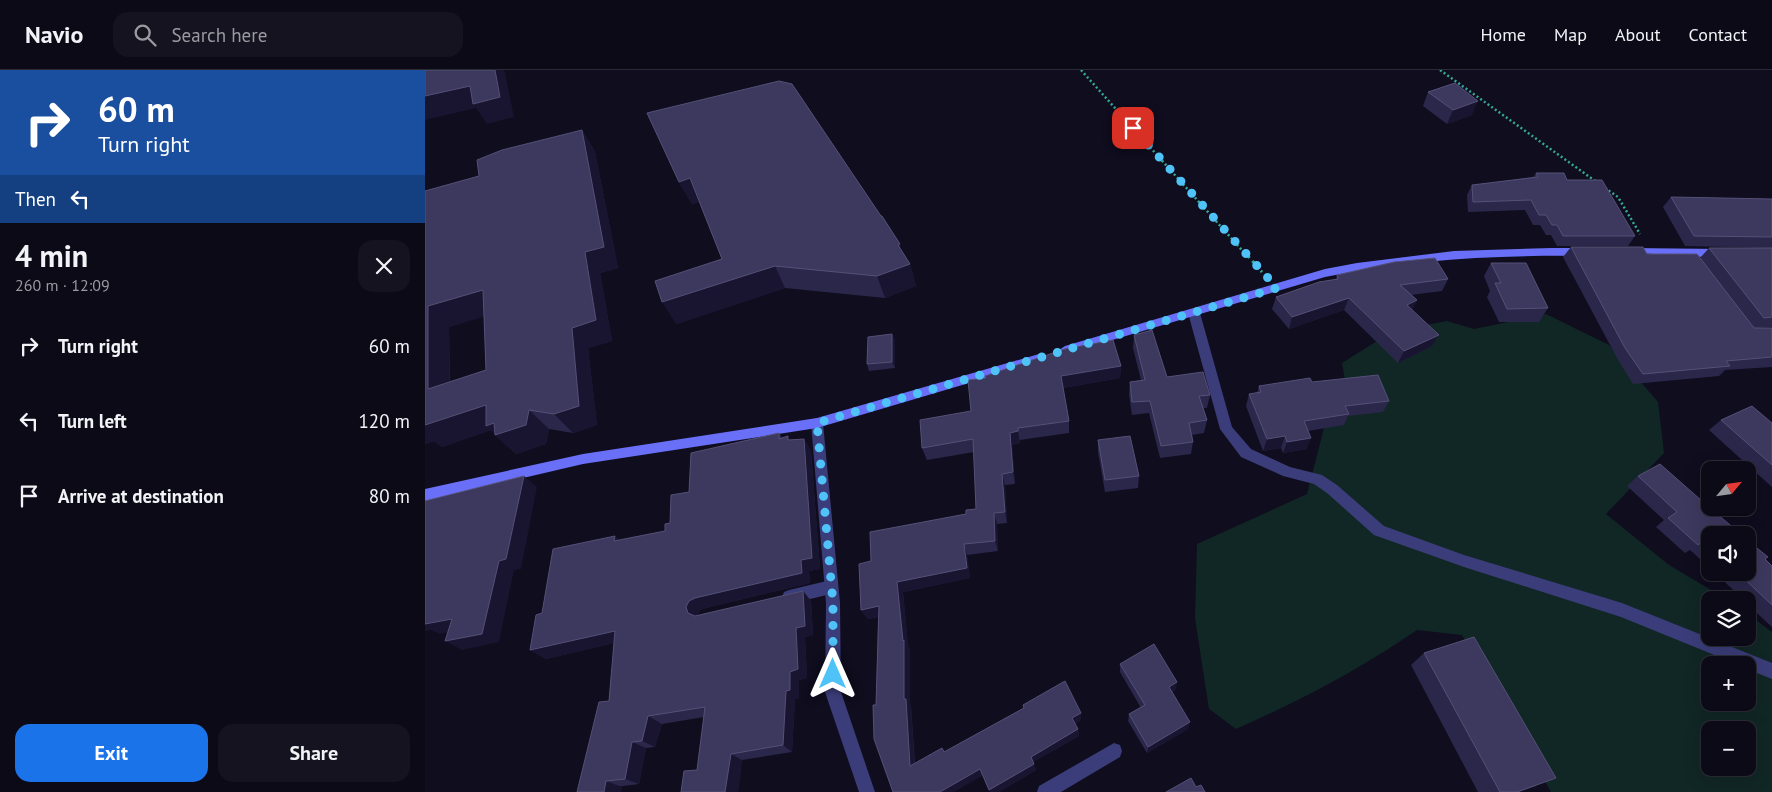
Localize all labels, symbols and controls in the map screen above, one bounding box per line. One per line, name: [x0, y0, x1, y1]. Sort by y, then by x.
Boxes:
search box: [113, 12, 463, 57]
text: Navio: [25, 19, 83, 50]
icon: search: [131, 21, 159, 49]
text: Search here: [171, 23, 267, 47]
text: Home: [1480, 23, 1526, 46]
text: Map: [1554, 23, 1587, 46]
text: About: [1615, 23, 1661, 46]
text: Contact: [1689, 23, 1747, 46]
text: 60 m: [98, 86, 175, 132]
icon: right: [15, 90, 80, 155]
pin: [1112, 107, 1154, 149]
icon: arrive: [1119, 114, 1147, 142]
text: Turn right: [98, 130, 190, 158]
icon: left: [66, 185, 94, 213]
text: Then: [15, 187, 56, 211]
text: 4 min: [15, 236, 88, 275]
button: close: [358, 240, 410, 292]
text: 260 m · 12:09: [15, 275, 110, 295]
icon: right: [15, 332, 43, 360]
text: Turn right: [58, 334, 138, 358]
text: 60 m: [369, 334, 410, 358]
icon: left: [15, 407, 43, 435]
text: Turn left: [58, 409, 127, 433]
text: 120 m: [358, 409, 410, 433]
north arrow: [1701, 461, 1756, 516]
map controls: [1701, 461, 1756, 776]
icon: arrive: [15, 482, 43, 510]
text: Arrive at destination: [58, 484, 224, 508]
text: 80 m: [369, 484, 410, 508]
button: sound: [1701, 526, 1756, 581]
button: layers: [1701, 591, 1756, 646]
position arrow: [806, 647, 858, 699]
button: +: [1701, 656, 1756, 711]
button: −: [1701, 721, 1756, 776]
button: Exit: [15, 724, 208, 782]
button: Share: [218, 724, 410, 782]

